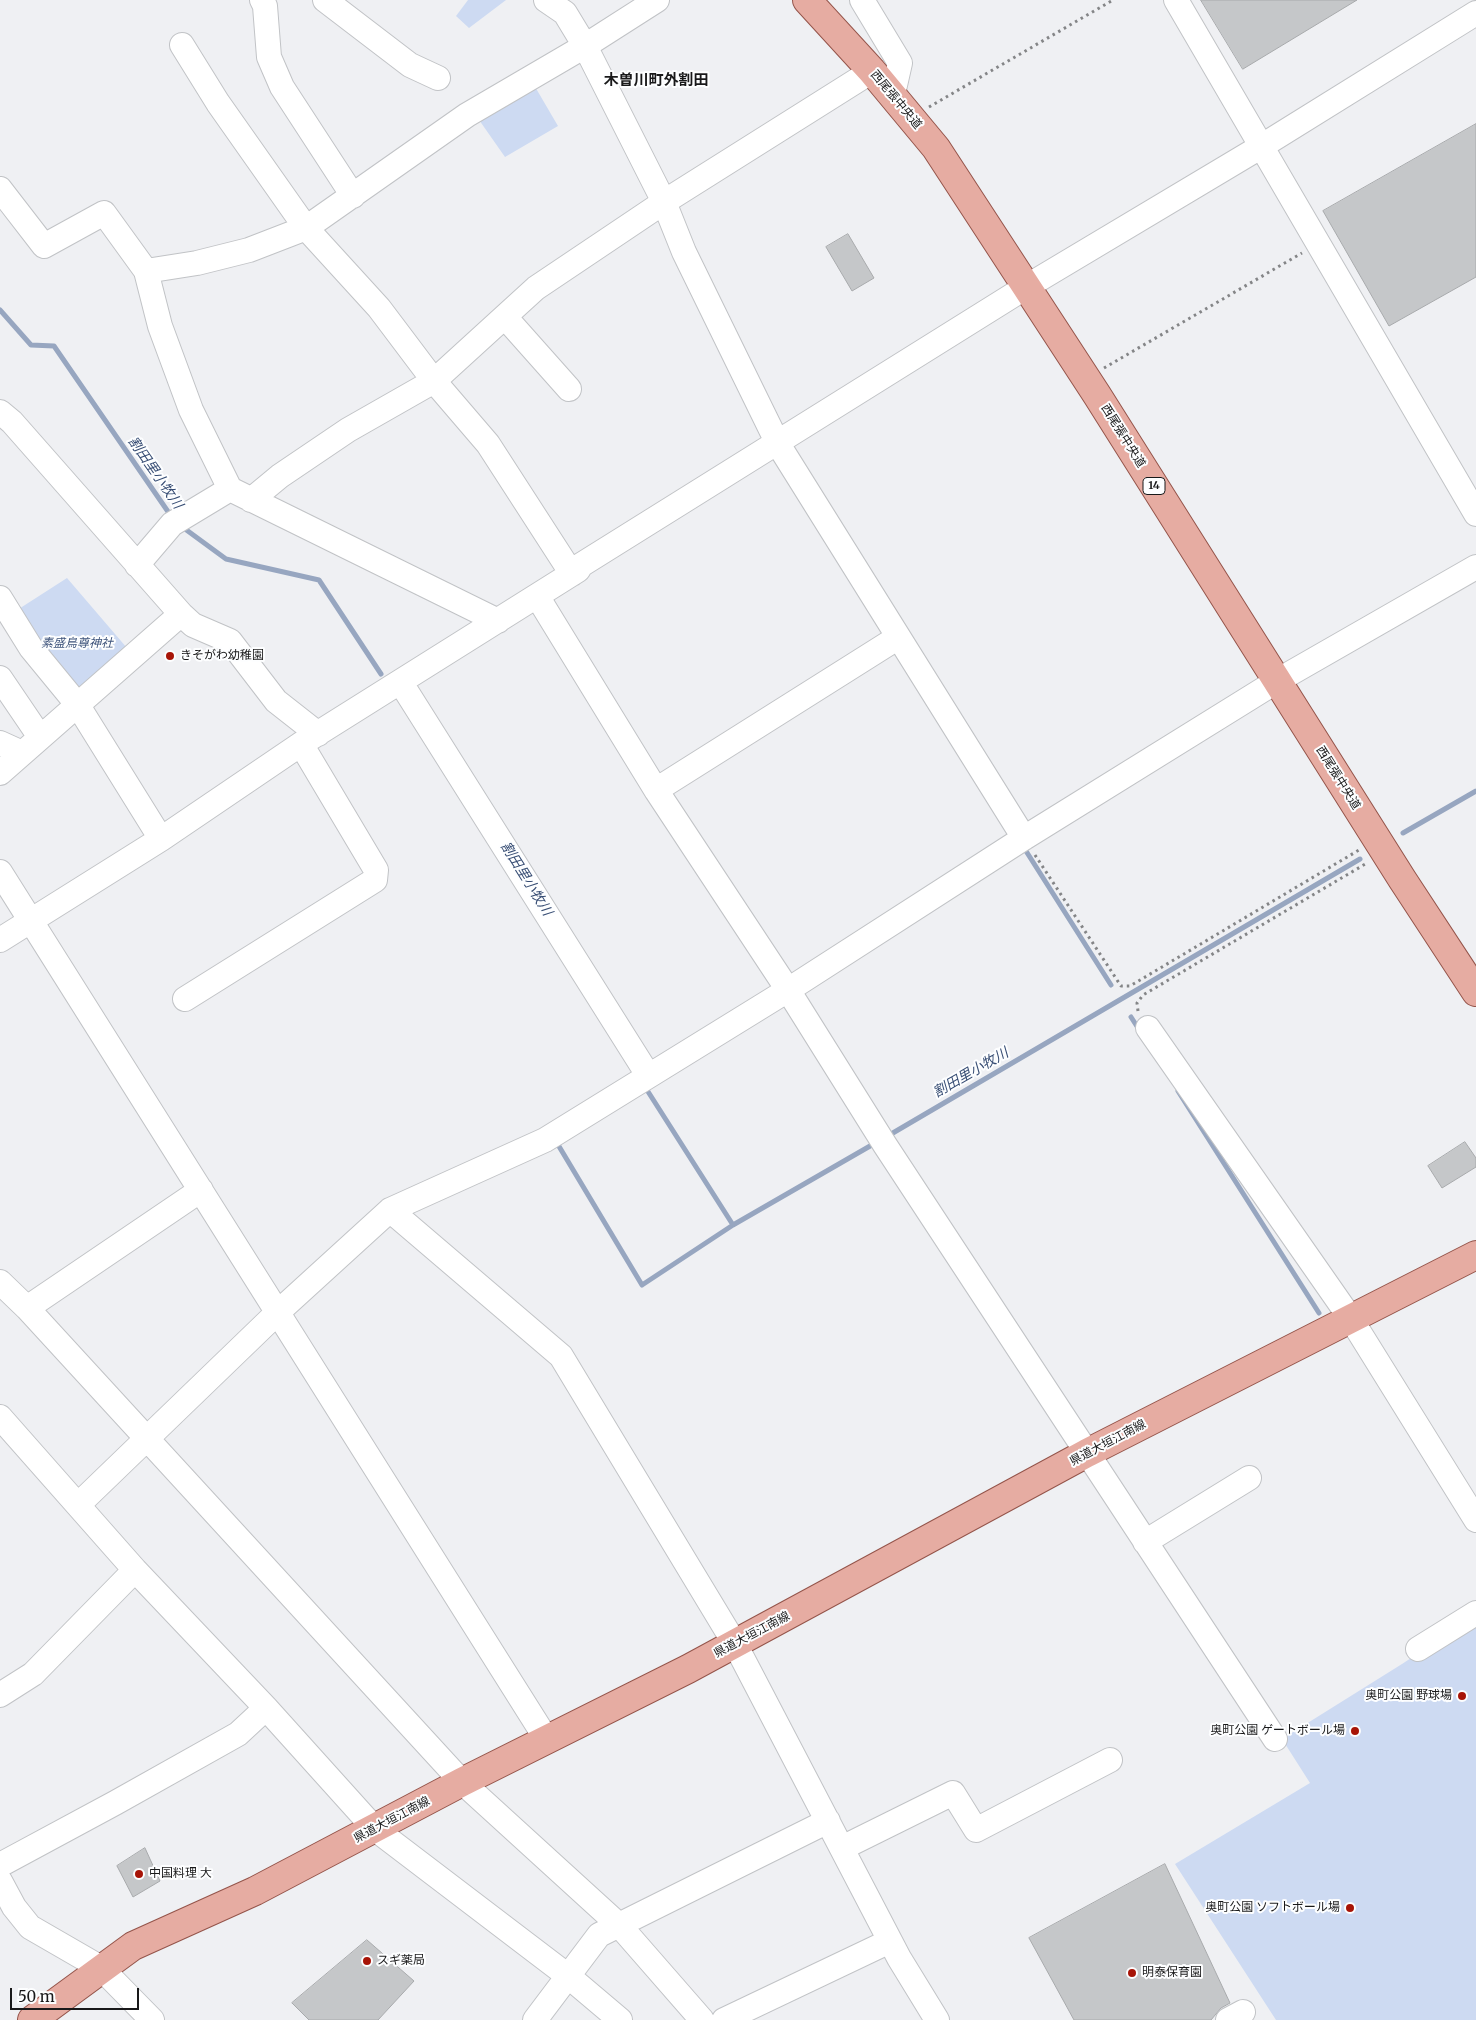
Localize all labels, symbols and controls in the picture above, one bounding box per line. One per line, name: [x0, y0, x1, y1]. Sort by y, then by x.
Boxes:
street label: 西尾張中央道: [867, 68, 925, 132]
district label: 木曽川町外割田: [604, 72, 708, 90]
street label: 西尾張中央道: [1098, 402, 1148, 470]
water label: 割田里小牧川: [124, 434, 186, 512]
road number: 14: [1143, 478, 1165, 494]
park label: 素盛鳥尊神社: [41, 637, 113, 651]
place label: きそがわ幼稚園: [180, 649, 264, 663]
marker: きそがわ幼稚園: [164, 650, 176, 662]
street label: 西尾張中央道: [1313, 744, 1363, 812]
water label: 割田里小牧川: [497, 839, 555, 919]
water label: 割田里小牧川: [930, 1045, 1012, 1101]
street label: 県道大垣江南線: [1068, 1417, 1148, 1469]
street label: 県道大垣江南線: [712, 1609, 792, 1661]
place label: 奥町公園 野球場: [1365, 1689, 1452, 1703]
marker: 奥町公園 野球場: [1456, 1690, 1468, 1702]
place label: 奥町公園 ゲートボール場: [1210, 1724, 1345, 1738]
marker: 奥町公園 ゲートボール場: [1349, 1725, 1361, 1737]
street label: 県道大垣江南線: [352, 1794, 432, 1846]
place label: 中国料理 大: [149, 1867, 212, 1881]
marker: 中国料理 大: [133, 1868, 145, 1880]
place label: 奥町公園 ソフトボール場: [1205, 1901, 1340, 1915]
marker: 奥町公園 ソフトボール場: [1344, 1902, 1356, 1914]
place label: スギ薬局: [377, 1954, 425, 1968]
marker: スギ薬局: [361, 1955, 373, 1967]
place label: 明泰保育園: [1142, 1966, 1202, 1980]
marker: 明泰保育園: [1126, 1967, 1138, 1979]
scale bar: [12, 1978, 141, 2010]
text: 50 m: [18, 1987, 55, 2006]

